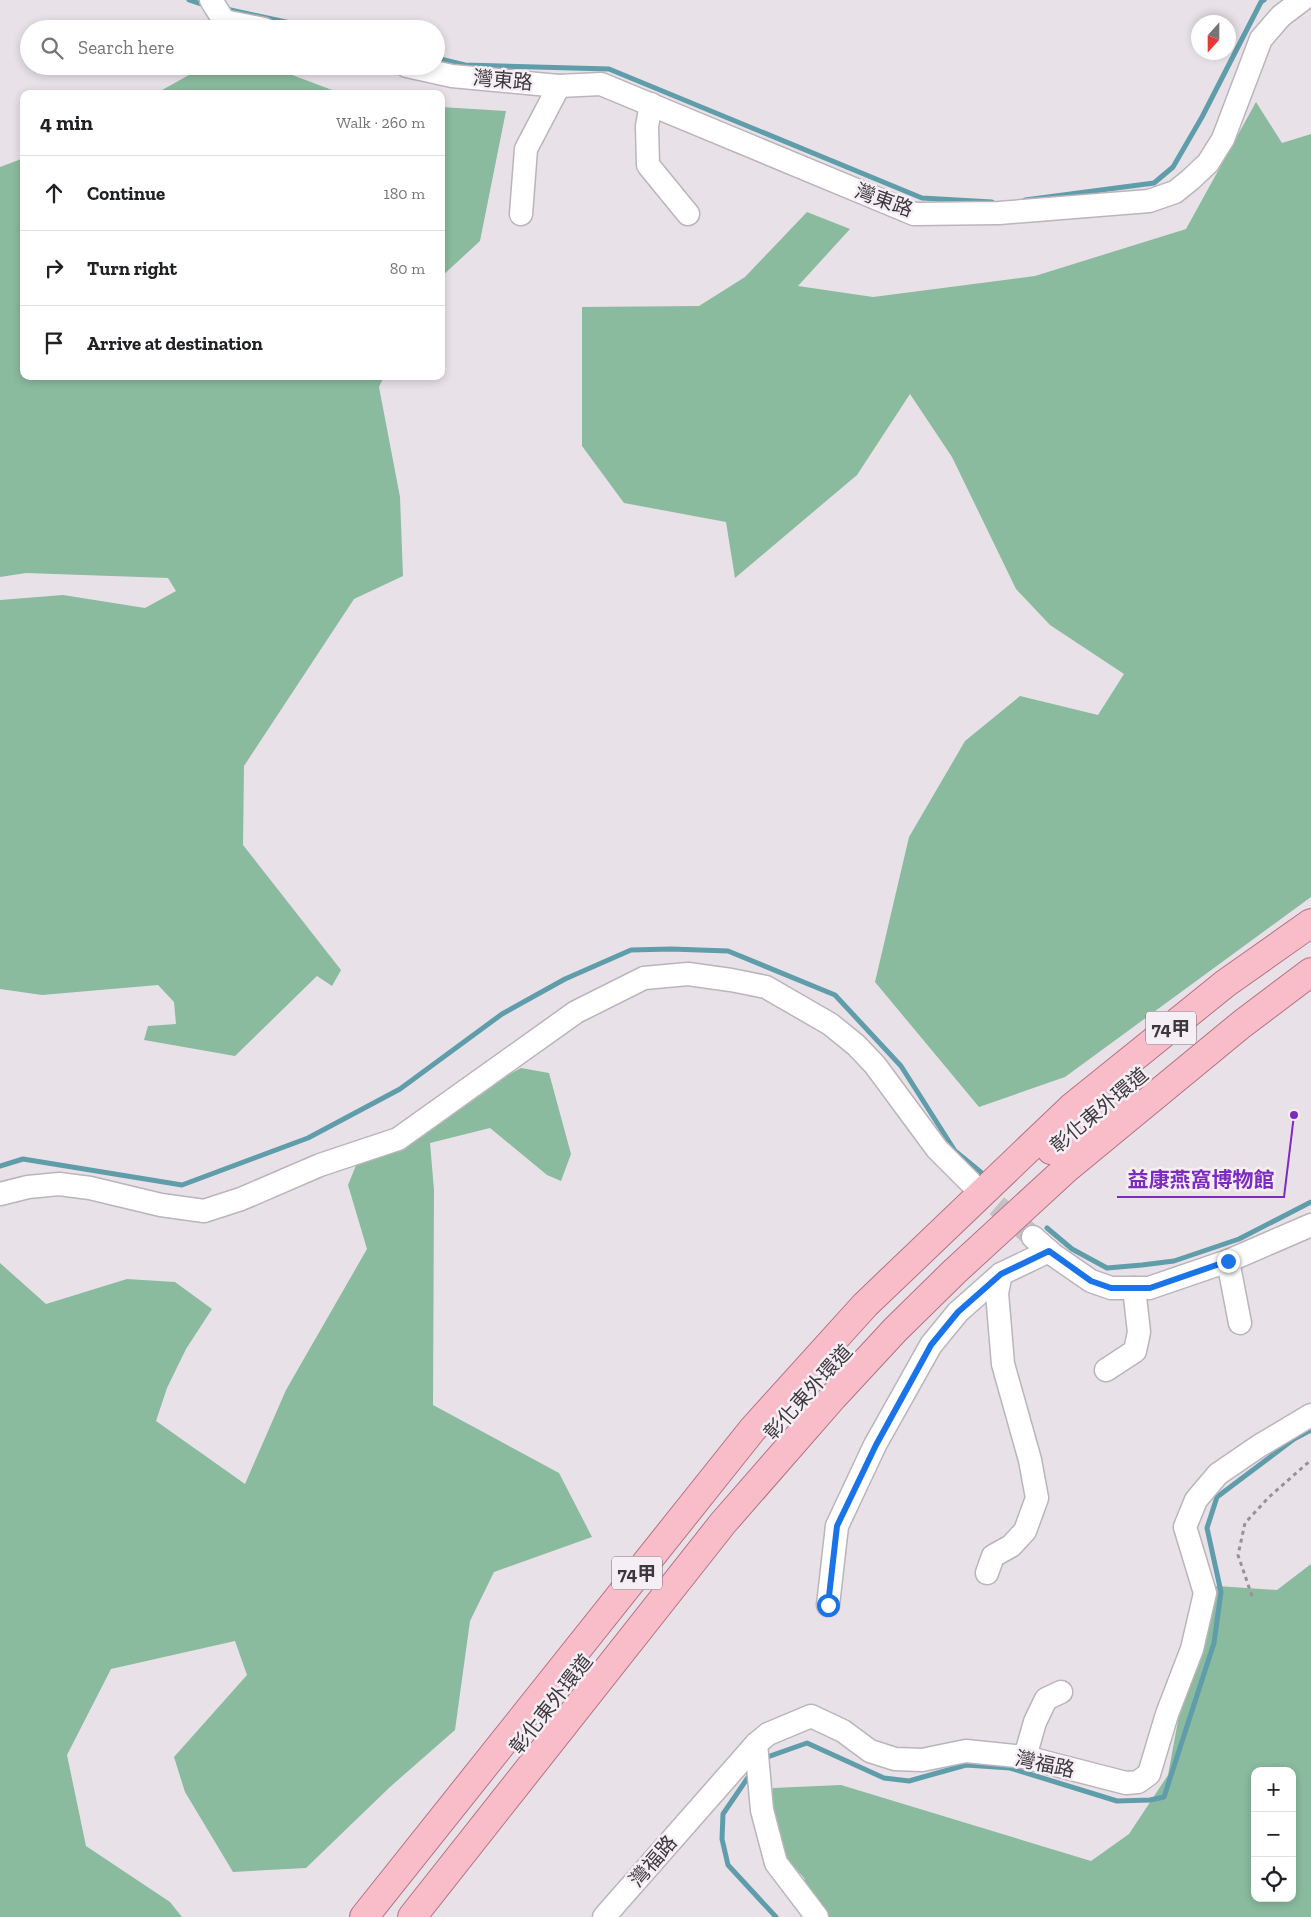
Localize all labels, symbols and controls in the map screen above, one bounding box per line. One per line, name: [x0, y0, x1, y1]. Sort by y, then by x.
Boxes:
north arrow: [1191, 15, 1236, 60]
search box: [20, 20, 445, 75]
icon: search: [38, 34, 66, 62]
text: Search here: [78, 36, 174, 59]
street label: 灣東路: [472, 65, 534, 95]
text: 4 min: [40, 110, 93, 135]
text: Walk · 260 m: [336, 113, 425, 132]
street label: 灣東路: [852, 178, 916, 222]
icon: ahead: [40, 179, 68, 207]
text: Continue: [87, 182, 165, 205]
text: 180 m: [384, 184, 425, 203]
icon: right: [40, 254, 68, 282]
text: Turn right: [87, 257, 177, 280]
text: 80 m: [390, 259, 425, 278]
icon: arrive: [40, 329, 68, 357]
text: Arrive at destination: [87, 332, 263, 355]
road number: 74甲: [1146, 1011, 1196, 1044]
street label: 彰化東外環道: [1045, 1062, 1153, 1158]
callout: 益康燕窩博物館: [1117, 1161, 1284, 1197]
text: 益康燕窩博物館: [1128, 1167, 1275, 1192]
route end: [1217, 1250, 1240, 1273]
street label: 彰化東外環道: [759, 1339, 857, 1445]
road number: 74甲: [612, 1556, 662, 1590]
route start: [817, 1594, 840, 1617]
street label: 彰化東外環道: [505, 1649, 597, 1759]
street label: 灣福路: [1013, 1746, 1077, 1782]
map controls: [1251, 1767, 1296, 1902]
button: +: [1251, 1767, 1296, 1812]
button: −: [1251, 1812, 1296, 1857]
street label: 灣福路: [624, 1830, 682, 1892]
button: locate: [1251, 1857, 1296, 1902]

